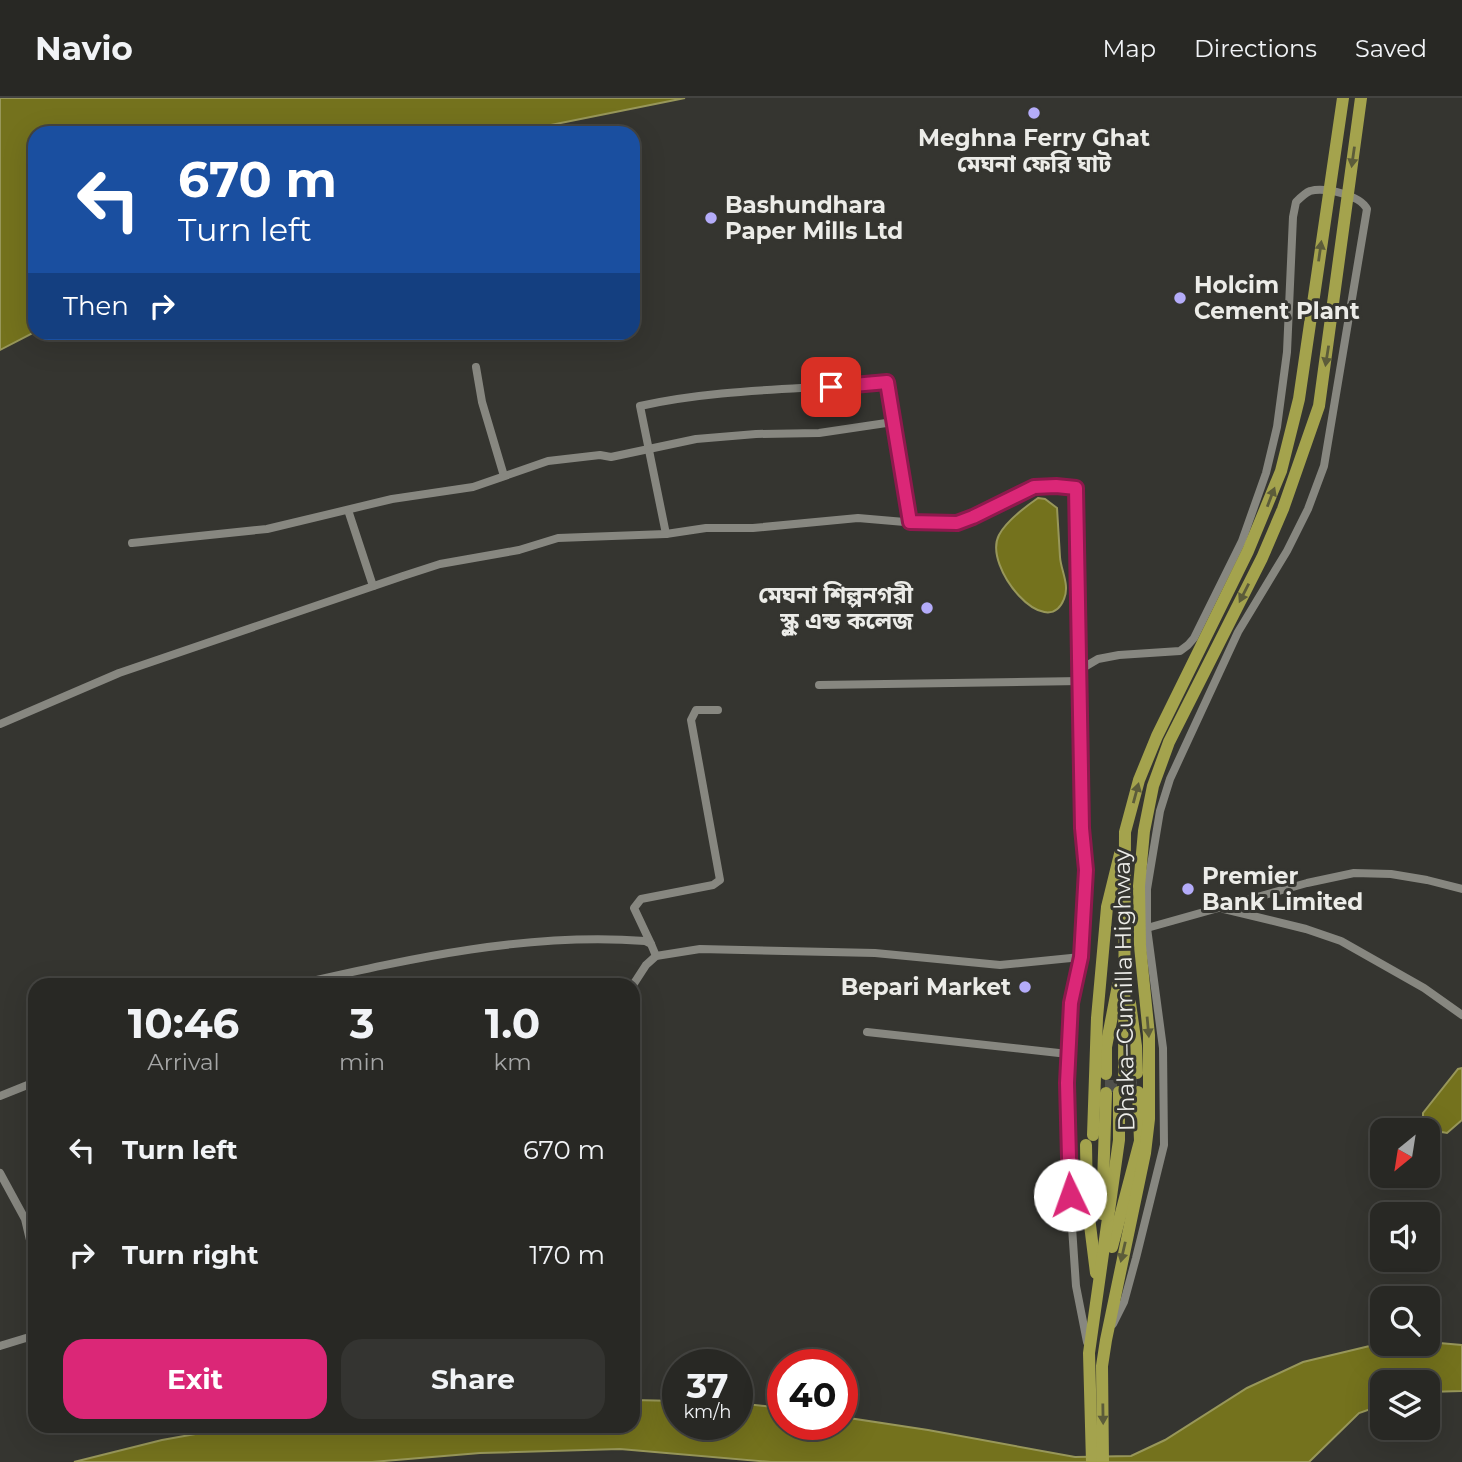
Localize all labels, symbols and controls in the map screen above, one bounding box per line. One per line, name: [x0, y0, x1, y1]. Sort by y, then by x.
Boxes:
text: Navio: [35, 28, 133, 68]
text: Map: [1103, 34, 1156, 63]
text: Directions: [1194, 34, 1317, 63]
text: Saved: [1355, 34, 1427, 63]
marker: Meghna Ferry Ghat মেঘনা ফেরি ঘাট: [1026, 105, 1042, 121]
place label: Meghna Ferry Ghat মেঘনা ফেরি ঘাট: [918, 124, 1150, 178]
one-way arrow: [1347, 146, 1358, 168]
text: 670 m: [178, 150, 337, 209]
icon: left: [63, 154, 154, 245]
place label: Bashundhara Paper Mills Ltd: [725, 191, 903, 245]
text: Turn left: [178, 210, 312, 249]
marker: Bashundhara Paper Mills Ltd: [703, 210, 719, 226]
one-way arrow: [1315, 240, 1326, 262]
place label: Holcim Cement Plant: [1194, 271, 1360, 325]
icon: right: [143, 287, 181, 325]
text: Then: [63, 290, 129, 322]
marker: Holcim Cement Plant: [1172, 290, 1188, 306]
one-way arrow: [1321, 345, 1332, 367]
pin: [801, 357, 861, 417]
icon: arrive: [812, 368, 850, 406]
one-way arrow: [1266, 487, 1277, 508]
place label: মেঘনা শিল্পনগরী স্কুল এন্ড কলেজ: [758, 581, 914, 637]
one-way arrow: [1239, 583, 1250, 603]
marker: মেঘনা শিল্পনগরী স্কুল এন্ড কলেজ: [919, 600, 935, 616]
one-way arrow: [1131, 782, 1141, 803]
street label: Dhaka–Cumilla Highway: [1108, 848, 1140, 1131]
place label: Premier Bank Limited: [1202, 862, 1363, 916]
marker: Premier Bank Limited: [1180, 881, 1196, 897]
place label: Bepari Market: [841, 973, 1011, 1001]
marker: Bepari Market: [1017, 979, 1033, 995]
text: 10:46: [128, 997, 239, 1049]
text: 3: [350, 997, 375, 1049]
text: 1.0: [485, 997, 540, 1049]
one-way arrow: [1143, 1016, 1154, 1038]
text: Arrival: [147, 1048, 220, 1076]
text: min: [339, 1048, 385, 1076]
text: km: [494, 1048, 532, 1076]
north arrow: [1370, 1118, 1440, 1188]
map controls: [1370, 1118, 1440, 1440]
icon: left: [63, 1131, 101, 1169]
text: Turn left: [122, 1134, 238, 1166]
text: 670 m: [523, 1134, 605, 1166]
position arrow: [1033, 1158, 1107, 1232]
button: sound: [1370, 1202, 1440, 1272]
icon: right: [63, 1236, 101, 1274]
text: Turn right: [122, 1239, 258, 1271]
text: 170 m: [529, 1239, 605, 1271]
one-way arrow: [1118, 1241, 1129, 1263]
button: search: [1370, 1286, 1440, 1356]
button: Exit: [63, 1339, 327, 1419]
button: Share: [341, 1339, 605, 1419]
speed limit sign: 40: [767, 1349, 858, 1440]
text: 37: [686, 1364, 729, 1407]
button: layers: [1370, 1370, 1440, 1440]
text: km/h: [683, 1401, 732, 1423]
one-way arrow: [1097, 1403, 1109, 1425]

